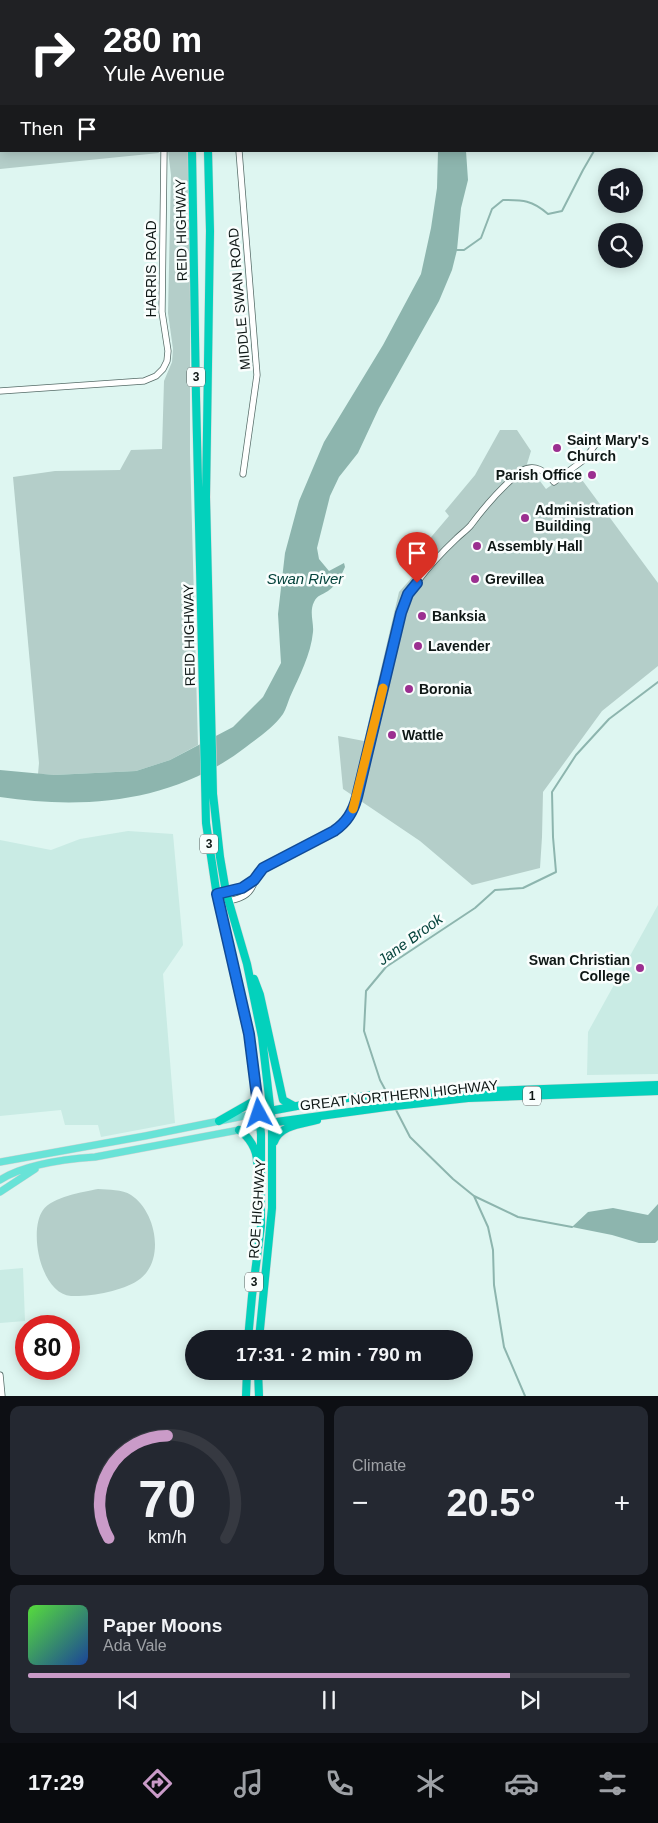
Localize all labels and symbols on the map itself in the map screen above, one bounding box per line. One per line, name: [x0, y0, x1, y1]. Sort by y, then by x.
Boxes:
street label: REID HIGHWAY: [172, 178, 190, 281]
street label: HARRIS ROAD: [143, 220, 159, 318]
street label: MIDDLE SWAN ROAD: [225, 227, 253, 371]
road number: 3: [187, 368, 205, 387]
place label: Saint Mary's Church: [567, 432, 649, 464]
marker: Saint Mary's Church: [551, 442, 563, 454]
place label: Parish Office: [496, 467, 582, 483]
marker: Parish Office: [586, 469, 598, 481]
place label: Administration Building: [535, 502, 634, 534]
marker: Administration Building: [519, 512, 531, 524]
pin: [396, 532, 438, 583]
place label: Assembly Hall: [487, 538, 583, 554]
marker: Assembly Hall: [471, 540, 483, 552]
water label: Swan River: [267, 570, 344, 587]
place label: Grevillea: [485, 571, 544, 587]
marker: Grevillea: [469, 573, 481, 585]
street label: REID HIGHWAY: [180, 583, 198, 686]
place label: Banksia: [432, 608, 486, 624]
marker: Banksia: [416, 610, 428, 622]
place label: Lavender: [428, 638, 491, 654]
marker: Lavender: [412, 640, 424, 652]
place label: Boronia: [419, 681, 472, 697]
marker: Boronia: [403, 683, 415, 695]
place label: Wattle: [402, 727, 444, 743]
marker: Wattle: [386, 729, 398, 741]
road number: 3: [200, 834, 218, 854]
water label: Jane Brook: [373, 909, 447, 969]
place label: Swan Christian College: [529, 952, 630, 984]
marker: Swan Christian College: [634, 962, 646, 974]
street label: GREAT NORTHERN HIGHWAY: [299, 1077, 500, 1113]
position arrow: [232, 1086, 284, 1138]
road number: 1: [523, 1086, 541, 1106]
street label: ROE HIGHWAY: [246, 1158, 268, 1259]
road number: 3: [245, 1272, 263, 1291]
speed limit sign: 80: [15, 1315, 80, 1380]

